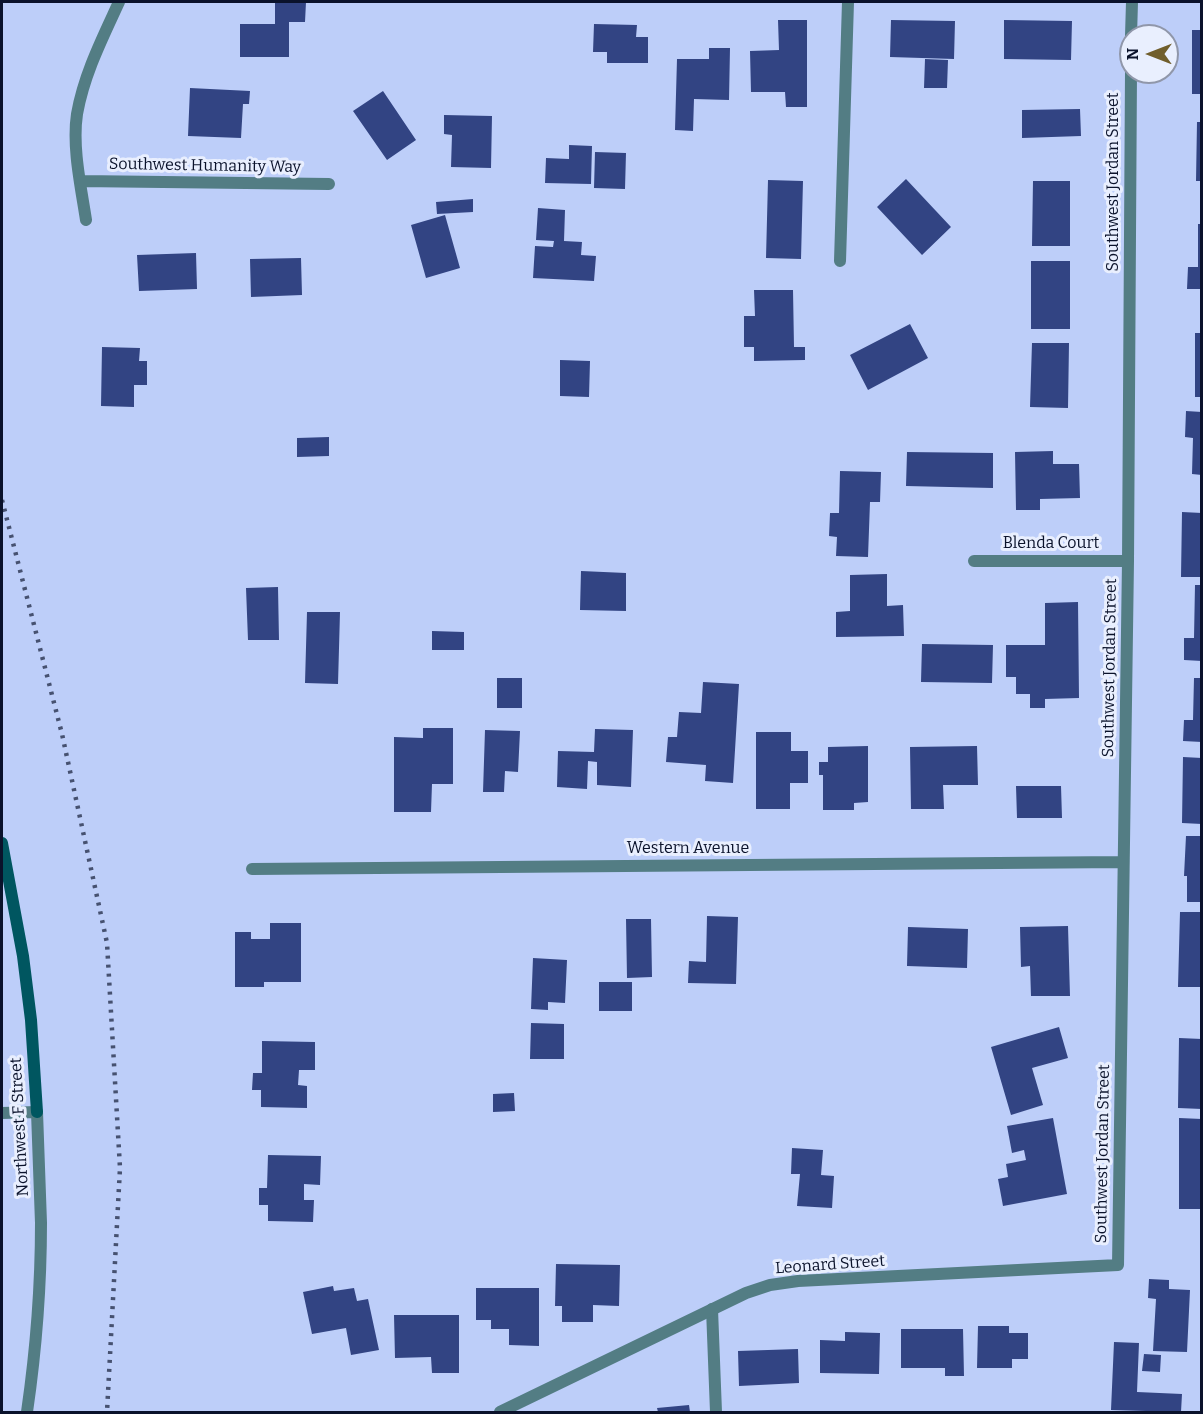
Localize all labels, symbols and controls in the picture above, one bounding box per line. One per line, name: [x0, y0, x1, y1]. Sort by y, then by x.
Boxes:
north arrow: [1119, 24, 1179, 84]
text: N: [1123, 48, 1142, 60]
street label: Southwest Jordan Street: [1104, 92, 1124, 272]
street label: Southwest Humanity Way: [109, 155, 301, 177]
street label: Blenda Court: [1003, 534, 1099, 554]
street label: Southwest Jordan Street: [1099, 578, 1121, 758]
street label: Western Avenue: [627, 839, 749, 859]
street label: Northwest F Street: [7, 1057, 33, 1197]
street label: Southwest Jordan Street: [1092, 1064, 1114, 1244]
street label: Leonard Street: [774, 1252, 886, 1278]

